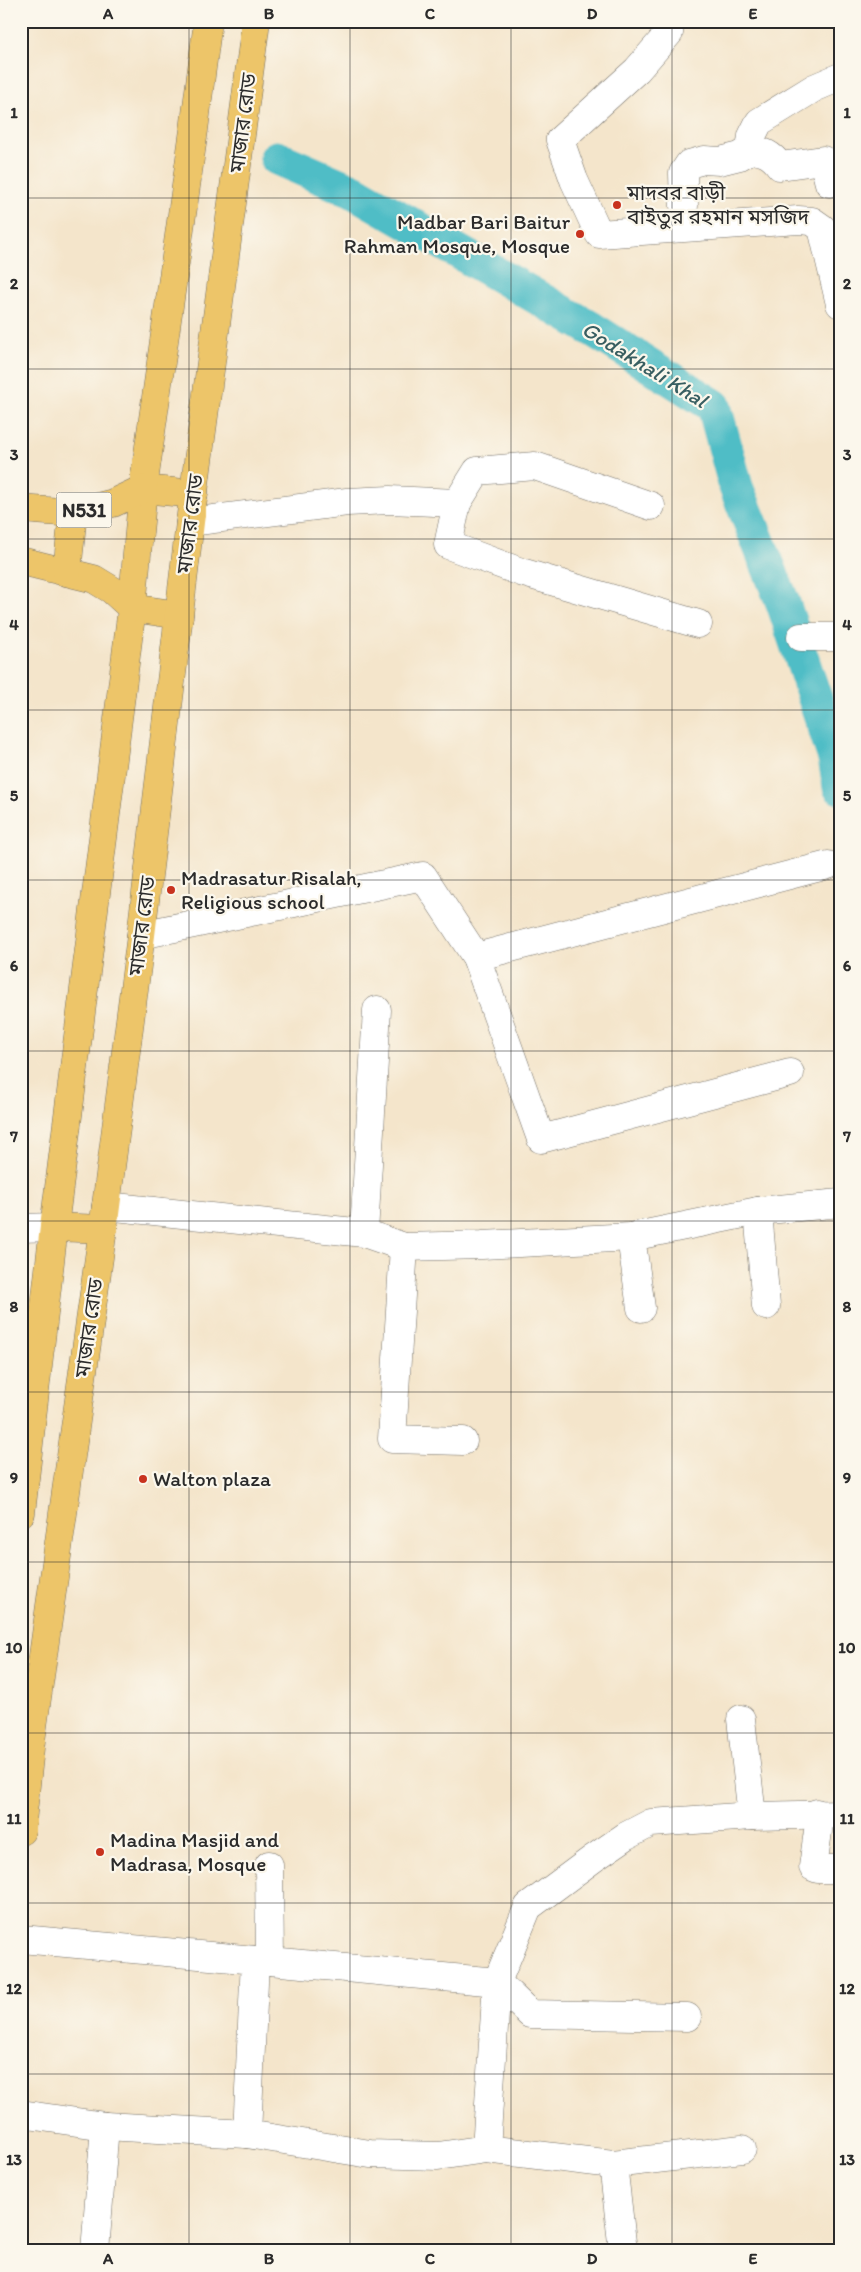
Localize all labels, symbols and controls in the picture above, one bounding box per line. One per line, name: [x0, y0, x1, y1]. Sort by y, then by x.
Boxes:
text: A: [102, 4, 114, 23]
text: B: [264, 4, 275, 23]
text: C: [425, 4, 436, 23]
text: D: [587, 4, 598, 23]
text: E: [749, 4, 758, 23]
street label: মাজার রোড: [224, 71, 261, 175]
text: 1: [10, 103, 18, 122]
text: 1: [843, 103, 851, 122]
place label: মাদবর বাড়ী বাইতুর রহমান মসজিদ: [626, 180, 810, 230]
marker: মাদবর বাড়ী বাইতুর রহমান মসজিদ: [611, 199, 623, 211]
place label: Madbar Bari Baitur Rahman Mosque, Mosque: [344, 209, 571, 258]
marker: Madbar Bari Baitur Rahman Mosque, Mosque: [574, 228, 586, 240]
text: 2: [10, 274, 19, 293]
text: 2: [843, 274, 852, 293]
water label: Godakhali Khal: [577, 315, 714, 415]
text: 3: [10, 445, 19, 464]
text: 3: [843, 445, 852, 464]
street label: মাজার রোড: [171, 472, 208, 576]
road number: N531: [56, 492, 112, 528]
text: 4: [9, 615, 19, 634]
text: 4: [842, 615, 852, 634]
text: 5: [10, 786, 19, 805]
text: 5: [843, 786, 852, 805]
place label: Madrasatur Risalah, Religious school: [181, 865, 362, 914]
street label: মাজার রোড: [123, 874, 160, 978]
marker: Madrasatur Risalah, Religious school: [165, 884, 177, 896]
text: 6: [10, 956, 19, 975]
text: 6: [843, 956, 852, 975]
text: 7: [9, 1127, 18, 1146]
text: 7: [842, 1127, 851, 1146]
street label: মাজার রোড: [69, 1276, 108, 1380]
text: 8: [10, 1297, 19, 1316]
text: 8: [843, 1297, 852, 1316]
place label: Walton plaza: [153, 1466, 271, 1491]
text: 9: [10, 1468, 18, 1487]
text: 9: [843, 1468, 851, 1487]
marker: Walton plaza: [137, 1473, 149, 1485]
text: 10: [5, 1638, 23, 1657]
text: 10: [838, 1638, 856, 1657]
text: 11: [7, 1809, 22, 1828]
text: 11: [840, 1809, 855, 1828]
place label: Madina Masjid and Madrasa, Mosque: [110, 1827, 279, 1876]
marker: Madina Masjid and Madrasa, Mosque: [94, 1846, 106, 1858]
text: 12: [6, 1979, 23, 1998]
text: 12: [839, 1979, 856, 1998]
text: 13: [6, 2150, 22, 2169]
text: 13: [839, 2150, 855, 2169]
text: A: [102, 2249, 114, 2268]
text: B: [264, 2249, 275, 2268]
text: C: [425, 2249, 436, 2268]
text: D: [587, 2249, 598, 2268]
text: E: [749, 2249, 758, 2268]

